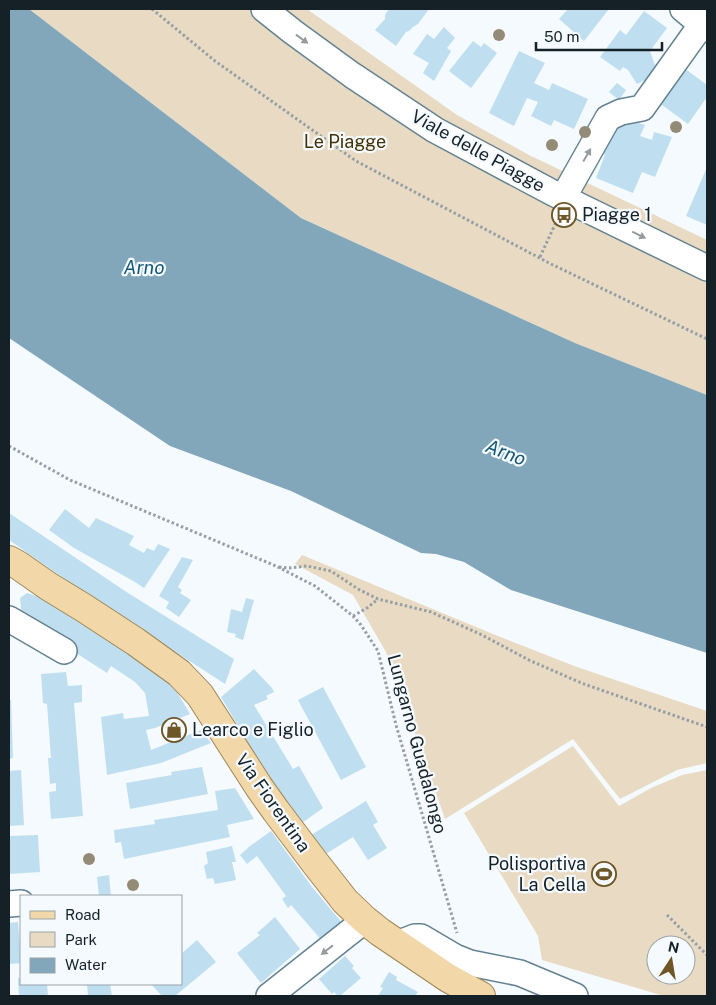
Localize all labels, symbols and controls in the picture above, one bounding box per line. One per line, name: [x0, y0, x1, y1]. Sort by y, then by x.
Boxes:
scale bar: [536, 20, 662, 52]
text: 50 m: [544, 28, 579, 45]
one-way arrow: [295, 34, 309, 44]
street label: Viale delle Piagge: [408, 105, 549, 196]
park label: Le Piagge: [304, 131, 386, 152]
one-way arrow: [582, 149, 591, 162]
bus stop icon: Piagge 1: [551, 202, 577, 228]
place label: Piagge 1: [582, 204, 652, 225]
one-way arrow: [631, 231, 646, 239]
water label: Arno: [123, 256, 165, 278]
water label: Arno: [483, 434, 529, 470]
street label: Lungarno Guadalongo: [383, 652, 452, 836]
shop icon: Learco e Figlio: [161, 717, 187, 743]
place label: Learco e Figlio: [192, 719, 314, 740]
street label: Via Fiorentina: [232, 750, 315, 856]
place label: Polisportiva La Cella: [488, 853, 586, 895]
sports icon: Polisportiva La Cella: [591, 861, 617, 887]
legend: [20, 895, 182, 985]
text: Road: [65, 906, 101, 923]
text: Park: [65, 931, 97, 948]
north arrow: [646, 935, 696, 985]
text: N: [667, 938, 681, 956]
one-way arrow: [320, 945, 333, 955]
text: Water: [65, 956, 107, 973]

